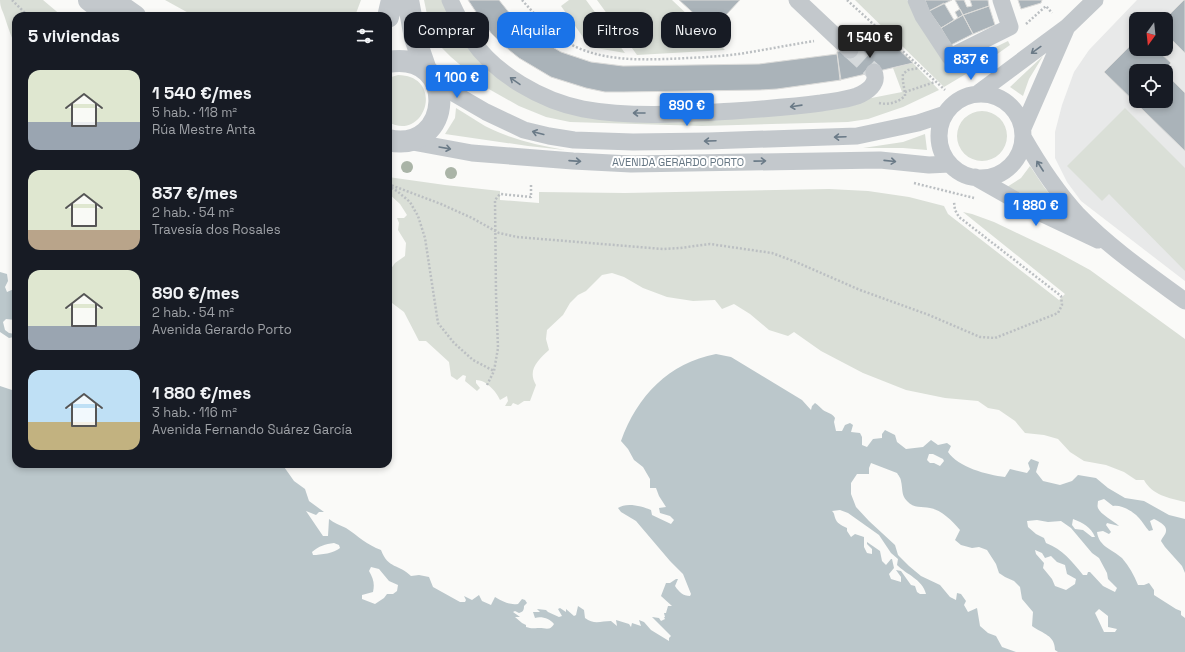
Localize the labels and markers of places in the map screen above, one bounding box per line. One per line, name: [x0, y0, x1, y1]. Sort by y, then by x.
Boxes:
pin: 1 540 €: [833, 25, 907, 59]
pin: 837 €: [943, 47, 999, 81]
pin: 1 100 €: [420, 65, 494, 99]
pin: 890 €: [659, 93, 715, 127]
pin: 1 880 €: [999, 193, 1073, 227]

